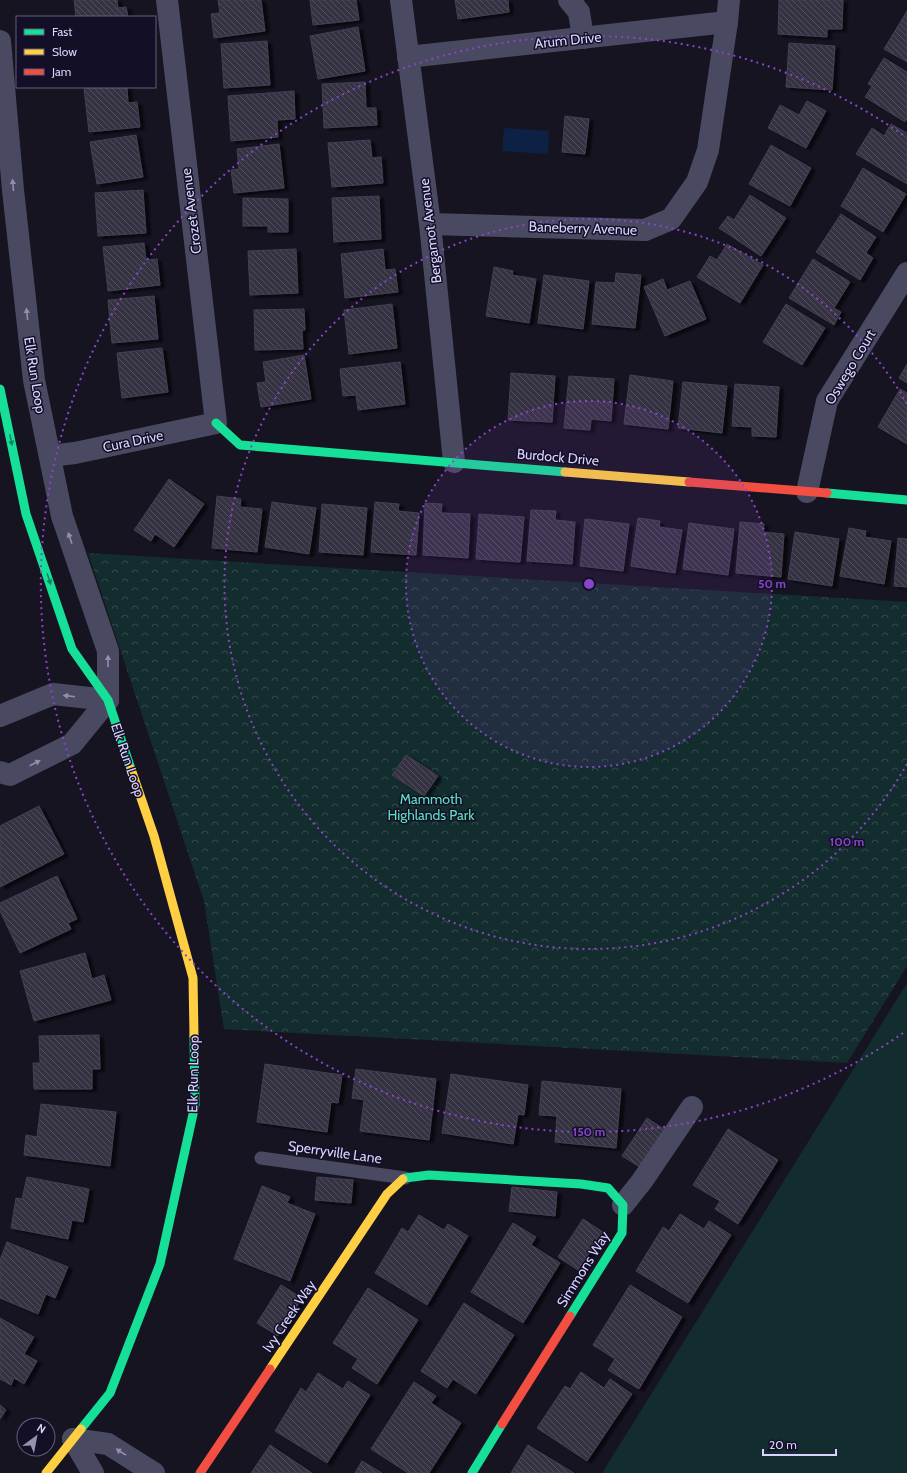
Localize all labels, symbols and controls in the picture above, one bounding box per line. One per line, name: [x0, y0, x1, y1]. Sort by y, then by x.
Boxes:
legend: [16, 16, 156, 88]
text: Fast: [52, 24, 72, 39]
street label: Arum Drive: [534, 28, 602, 52]
text: Slow: [52, 44, 77, 59]
text: Jam: [51, 64, 71, 79]
street label: Crozet Avenue: [177, 167, 205, 255]
street label: Bergamot Avenue: [415, 177, 445, 285]
one-way arrow: [9, 179, 16, 191]
street label: Baneberry Avenue: [528, 217, 638, 239]
one-way arrow: [23, 308, 30, 320]
street label: Oswego Court: [821, 326, 880, 408]
street label: Elk Run Loop: [20, 335, 50, 415]
street label: Cura Drive: [101, 426, 165, 456]
one-way arrow: [9, 434, 15, 447]
street label: Burdock Drive: [516, 444, 600, 470]
one-way arrow: [66, 531, 72, 543]
one-way arrow: [46, 574, 52, 586]
text: 50 m: [758, 576, 786, 591]
centre of rings: [582, 577, 596, 591]
one-way arrow: [105, 654, 111, 667]
one-way arrow: [63, 693, 75, 699]
street label: Elk Run Loop: [107, 721, 149, 800]
one-way arrow: [30, 760, 41, 766]
park label: Mammoth Highlands Park: [387, 790, 475, 824]
text: 100 m: [830, 834, 864, 849]
street label: Elk Run Loop: [183, 1035, 203, 1113]
text: 150 m: [573, 1124, 605, 1139]
street label: Sperryville Lane: [287, 1137, 383, 1167]
street label: Simmons Way: [553, 1228, 613, 1310]
street label: Ivy Creek Way: [258, 1276, 320, 1356]
north arrow: [16, 1417, 56, 1457]
text: N: [34, 1421, 48, 1437]
scale bar: [763, 1431, 836, 1457]
text: 20 m: [769, 1437, 797, 1452]
one-way arrow: [115, 1449, 127, 1456]

